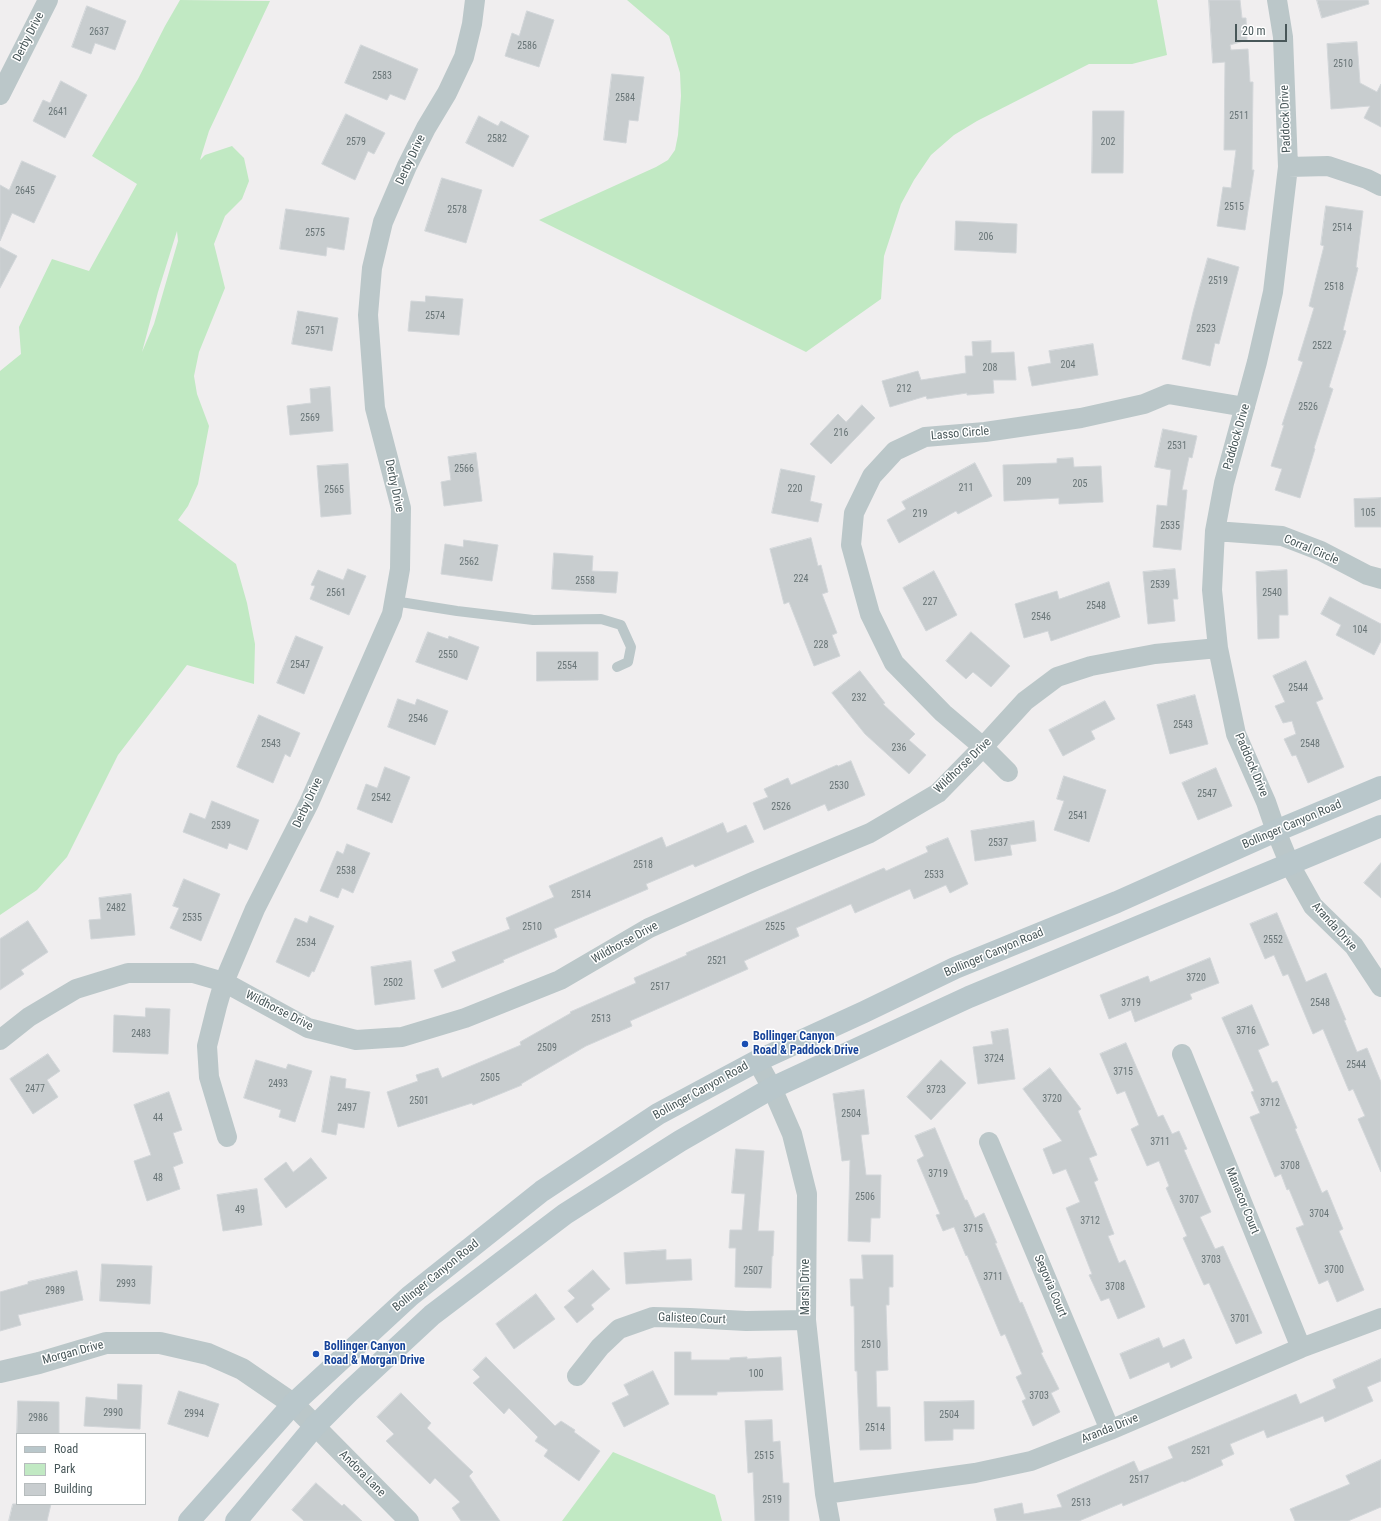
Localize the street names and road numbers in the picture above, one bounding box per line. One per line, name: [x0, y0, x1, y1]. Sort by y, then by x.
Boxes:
street label: Derby Drive: [10, 10, 48, 64]
street label: Paddock Drive: [1278, 85, 1294, 153]
street label: Derby Drive: [393, 133, 429, 187]
street label: Paddock Drive: [1221, 402, 1253, 472]
street label: Lasso Circle: [930, 424, 990, 444]
street label: Derby Drive: [381, 458, 407, 514]
street label: Corral Circle: [1281, 532, 1341, 568]
street label: Paddock Drive: [1231, 731, 1271, 799]
street label: Wildhorse Drive: [931, 735, 995, 797]
street label: Derby Drive: [290, 776, 326, 830]
street label: Bollinger Canyon Road: [1240, 798, 1344, 852]
street label: Aranda Drive: [1308, 900, 1360, 954]
street label: Wildhorse Drive: [589, 919, 661, 967]
street label: Bollinger Canyon Road: [942, 926, 1046, 980]
street label: Wildhorse Drive: [243, 988, 315, 1034]
street label: Bollinger Canyon Road: [651, 1059, 751, 1123]
street label: Manacor Court: [1222, 1166, 1262, 1236]
street label: Bollinger Canyon Road: [390, 1237, 482, 1315]
street label: Segovia Court: [1030, 1253, 1070, 1319]
street label: Marsh Drive: [799, 1259, 813, 1315]
street label: Galisteo Court: [658, 1311, 726, 1327]
street label: Morgan Drive: [41, 1338, 105, 1368]
street label: Aranda Drive: [1079, 1411, 1141, 1447]
street label: Andora Lane: [336, 1448, 388, 1500]

